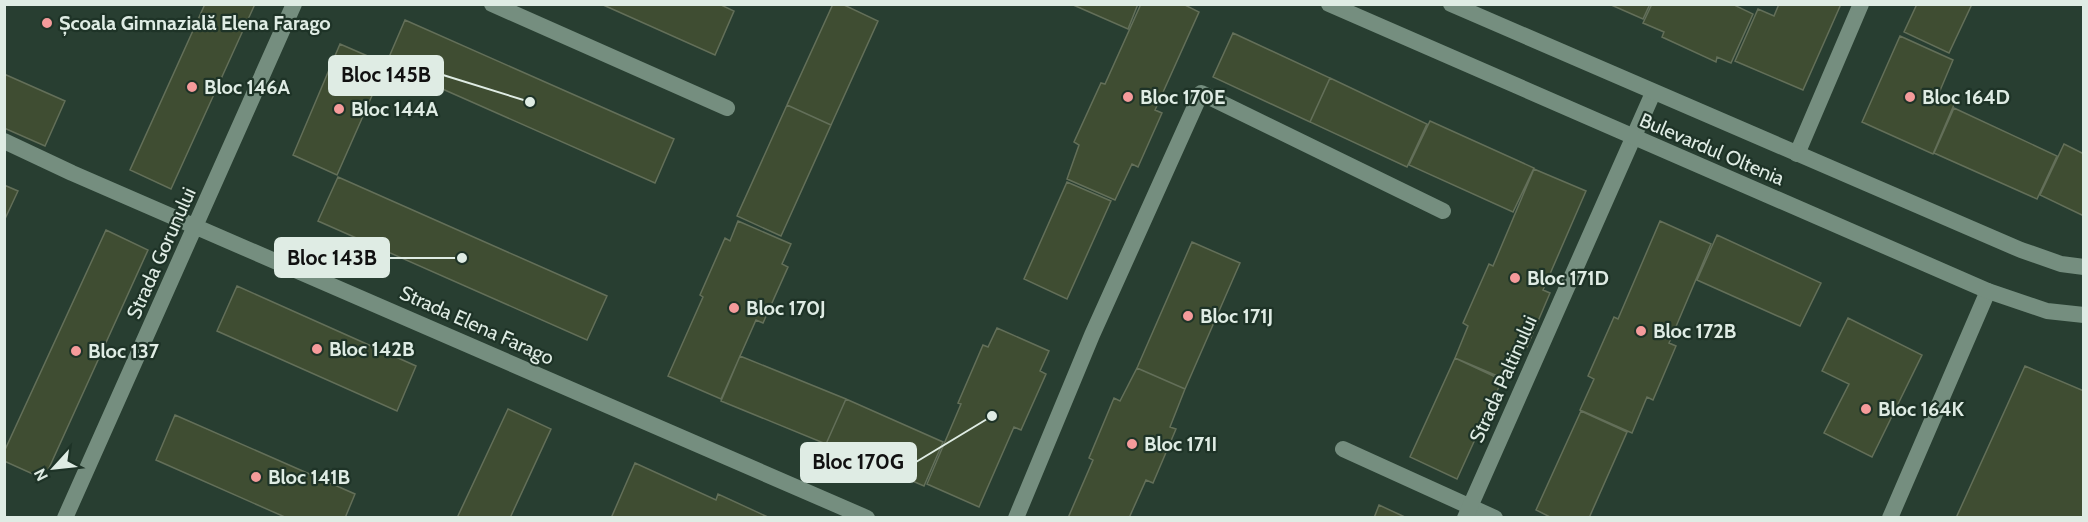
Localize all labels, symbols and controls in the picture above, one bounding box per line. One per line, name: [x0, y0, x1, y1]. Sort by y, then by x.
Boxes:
place label: Școala Gimnazială Elena Farago: [59, 11, 331, 36]
marker: Școala Gimnazială Elena Farago: [40, 16, 54, 30]
callout: Bloc 145B: [329, 56, 443, 95]
text: Bloc 145B: [341, 62, 431, 87]
place label: Bloc 146A: [204, 75, 291, 99]
marker: Bloc 146A: [185, 80, 199, 94]
place label: Bloc 170E: [1140, 85, 1225, 109]
place label: Bloc 164D: [1922, 85, 2010, 109]
marker: Bloc 170E: [1121, 90, 1135, 104]
marker: Bloc 164D: [1903, 90, 1917, 104]
place label: Bloc 144A: [351, 97, 439, 121]
marker: Bloc 144A: [332, 102, 346, 116]
street label: Bulevardul Oltenia: [1636, 108, 1788, 191]
street label: Strada Gorunului: [121, 184, 201, 322]
callout: Bloc 143B: [275, 238, 389, 277]
text: Bloc 143B: [287, 245, 377, 270]
place label: Bloc 171D: [1527, 266, 1609, 290]
marker: Bloc 171D: [1508, 271, 1522, 285]
street label: Strada Elena Farago: [396, 280, 558, 370]
place label: Bloc 170J: [746, 296, 826, 320]
marker: Bloc 170J: [727, 301, 741, 315]
place label: Bloc 171J: [1200, 304, 1273, 328]
marker: Bloc 171J: [1181, 309, 1195, 323]
street label: Strada Paltinului: [1464, 312, 1542, 446]
place label: Bloc 172B: [1653, 319, 1736, 343]
marker: Bloc 172B: [1634, 324, 1648, 338]
place label: Bloc 142B: [329, 337, 414, 361]
place label: Bloc 137: [88, 339, 160, 363]
marker: Bloc 142B: [310, 342, 324, 356]
marker: Bloc 137: [69, 344, 83, 358]
place label: Bloc 164K: [1878, 397, 1965, 421]
marker: Bloc 164K: [1859, 402, 1873, 416]
place label: Bloc 171I: [1144, 432, 1217, 456]
marker: Bloc 171I: [1125, 437, 1139, 451]
north arrow: [24, 438, 84, 498]
callout: Bloc 170G: [801, 443, 916, 482]
text: Bloc 170G: [812, 449, 904, 474]
text: N: [30, 465, 52, 484]
place label: Bloc 141B: [268, 465, 350, 489]
marker: Bloc 141B: [249, 470, 263, 484]

